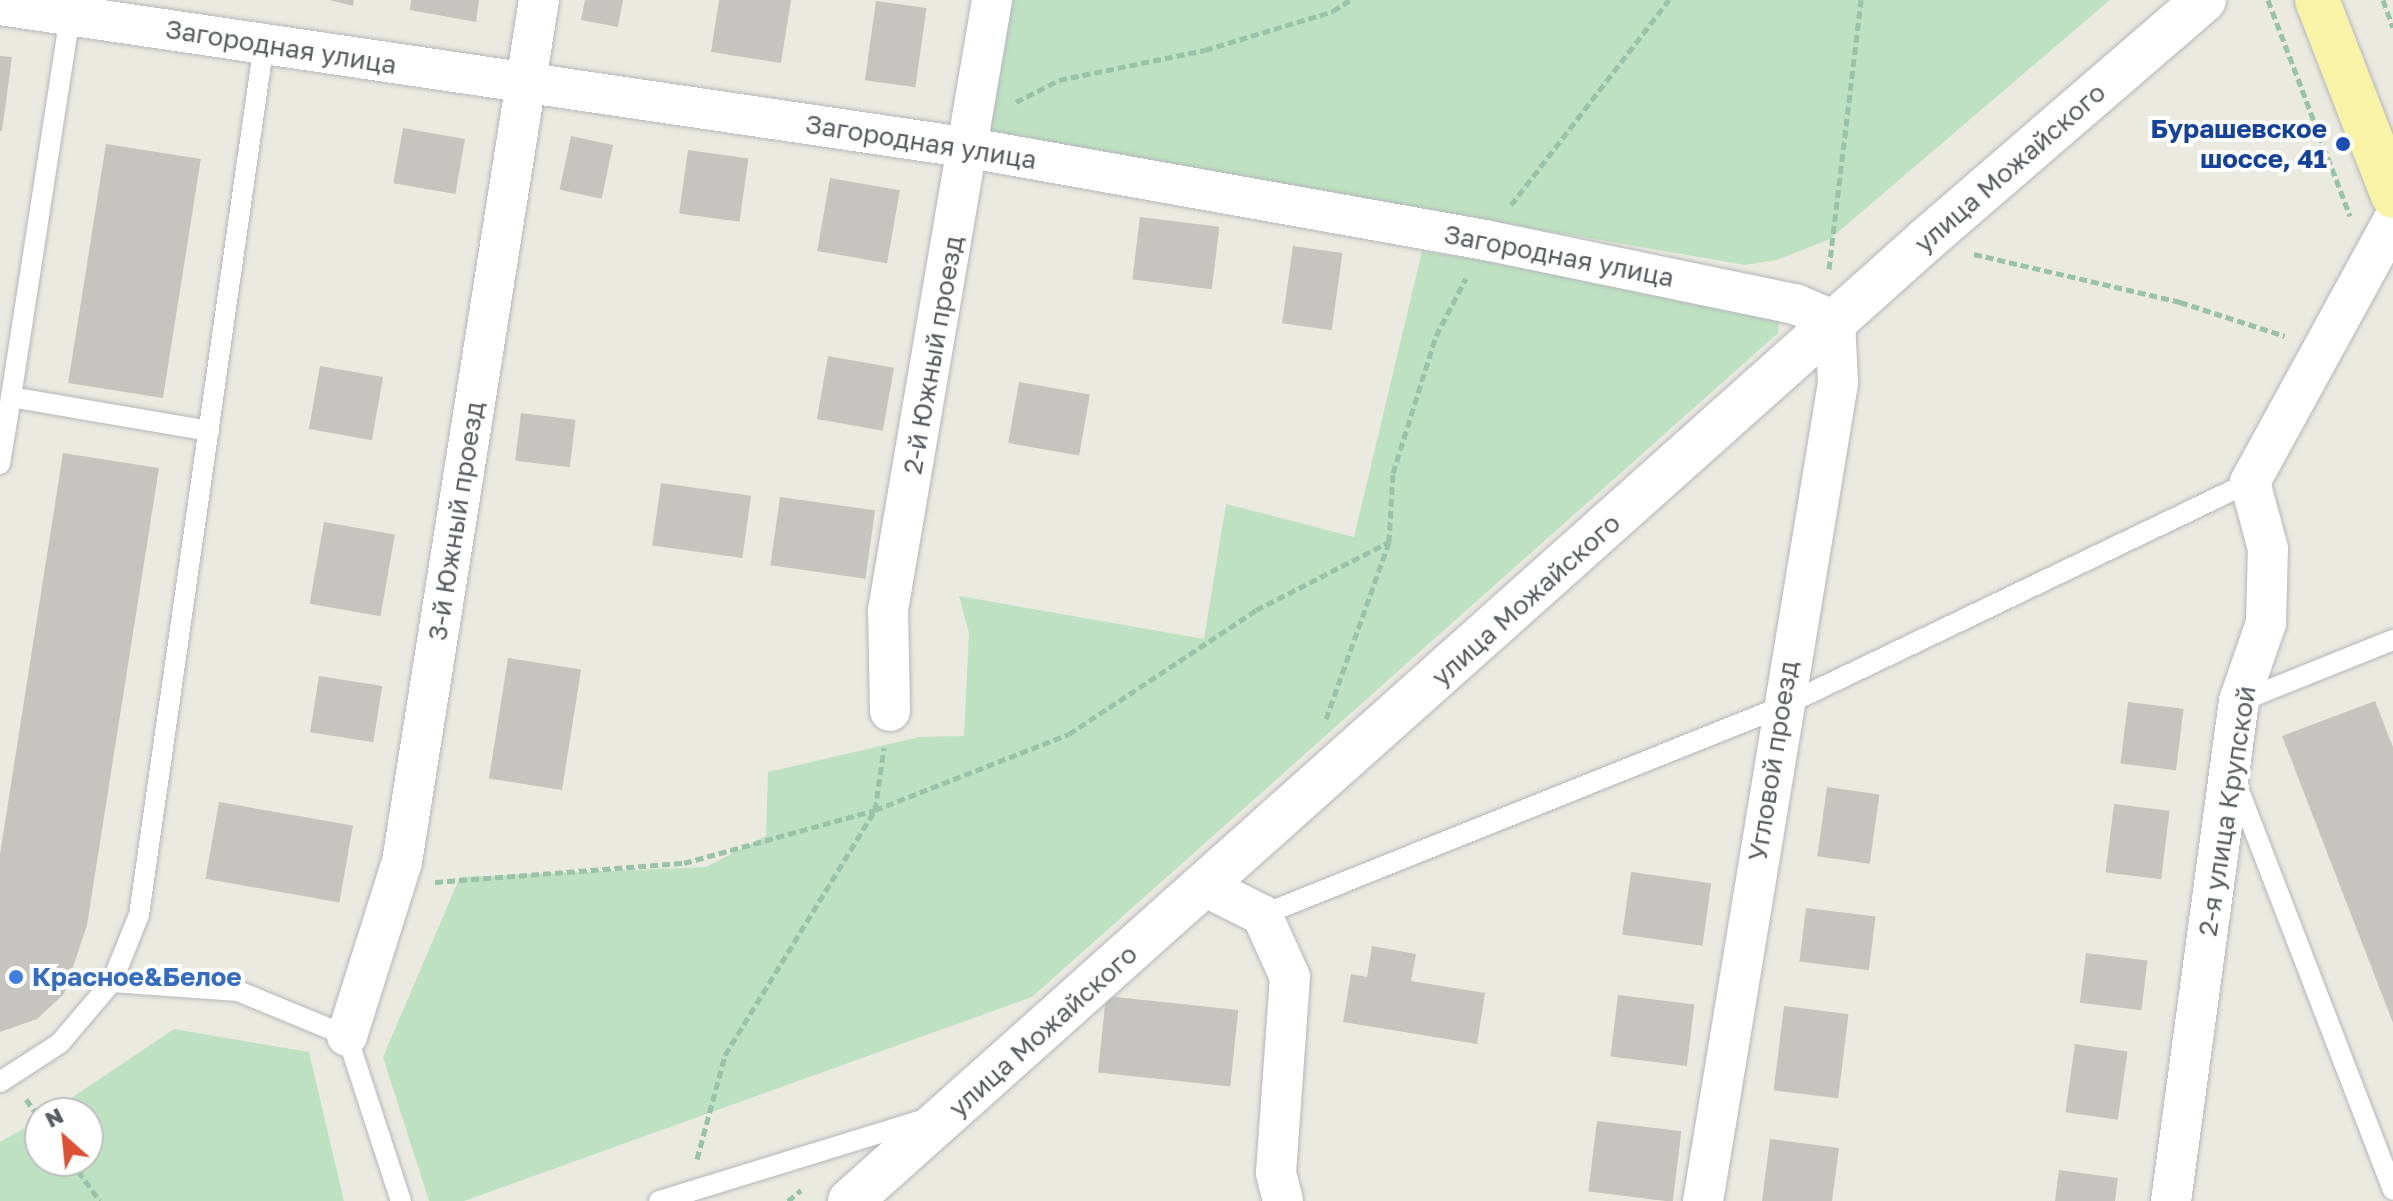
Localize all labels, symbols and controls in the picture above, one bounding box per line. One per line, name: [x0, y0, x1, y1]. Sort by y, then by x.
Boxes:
street label: Загородная улица: [163, 13, 399, 81]
street label: улица Можайского: [1908, 77, 2112, 259]
street label: Загородная улица: [803, 108, 1039, 176]
place label: Бурашевское шоссе, 41: [2151, 113, 2327, 174]
marker: Бурашевское шоссе, 41: [2334, 135, 2352, 153]
street label: Загородная улица: [1441, 218, 1677, 294]
street label: 2-й Южный проезд: [897, 233, 969, 477]
street label: 3-й Южный проезд: [422, 399, 490, 643]
street label: улица Можайского: [1425, 507, 1627, 693]
street label: Угловой проезд: [1742, 659, 1804, 863]
street label: 2-я улица Крупской: [2192, 684, 2262, 938]
street label: улица Можайского: [942, 938, 1144, 1124]
place label: Красное&Белое: [32, 961, 242, 993]
marker: Красное&Белое: [7, 968, 25, 986]
north arrow: [24, 1097, 104, 1177]
text: N: [40, 1101, 67, 1133]

